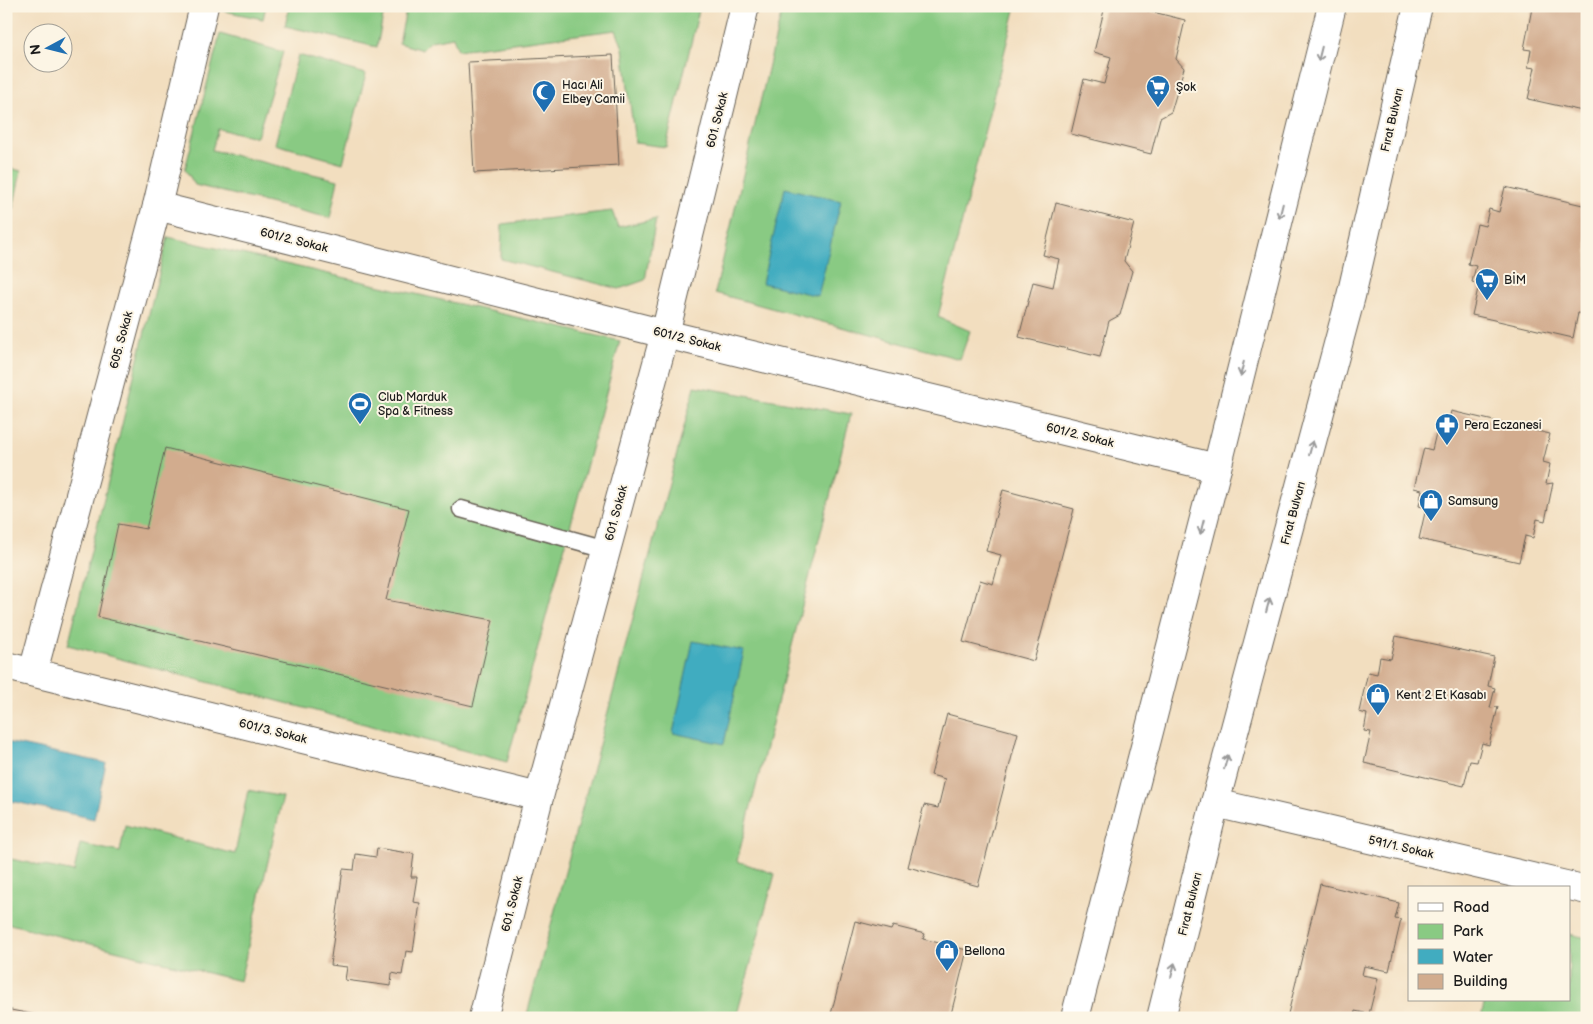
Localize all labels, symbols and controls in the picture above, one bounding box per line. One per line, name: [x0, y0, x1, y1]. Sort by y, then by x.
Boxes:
north arrow: [22, 22, 72, 72]
text: N: [27, 43, 45, 56]
one-way arrow: [1315, 45, 1324, 61]
supermarket icon: Şok: [1145, 74, 1171, 108]
place label: Hacı Ali Elbey Camii: [562, 78, 625, 107]
mosque icon: Hacı Ali Elbey Camii: [531, 79, 557, 113]
place label: Şok: [1176, 80, 1196, 95]
street label: Fırat Bulvarı: [1378, 87, 1407, 153]
street label: 601. Sokak: [703, 91, 732, 149]
one-way arrow: [1276, 203, 1285, 219]
street label: 601/2. Sokak: [258, 225, 329, 256]
supermarket icon: BİM: [1474, 267, 1500, 301]
place label: BİM: [1504, 272, 1526, 288]
street label: 605. Sokak: [107, 310, 136, 371]
street label: 601/2. Sokak: [651, 324, 722, 355]
one-way arrow: [1237, 360, 1246, 376]
place label: Club Marduk Spa & Fitness: [378, 390, 453, 419]
sports icon: Club Marduk Spa & Fitness: [347, 391, 373, 425]
pharmacy icon: Pera Eczanesi: [1434, 412, 1460, 446]
place label: Pera Eczanesi: [1464, 418, 1542, 433]
street label: 601/2. Sokak: [1044, 420, 1115, 451]
one-way arrow: [1306, 441, 1316, 457]
street label: Fırat Bulvarı: [1278, 480, 1309, 546]
street label: 601. Sokak: [602, 484, 631, 543]
shop icon: Samsung: [1418, 488, 1444, 522]
place label: Samsung: [1448, 494, 1498, 509]
one-way arrow: [1197, 518, 1206, 534]
one-way arrow: [1264, 598, 1274, 614]
shop icon: Kent 2 Et Kasabı: [1365, 682, 1391, 716]
place label: Kent 2 Et Kasabı: [1396, 688, 1486, 703]
street label: 601/3. Sokak: [237, 716, 309, 747]
one-way arrow: [1222, 755, 1231, 771]
street label: 591/1. Sokak: [1367, 833, 1435, 862]
street label: Fırat Bulvarı: [1175, 871, 1206, 937]
street label: 601. Sokak: [498, 875, 527, 933]
legend: [1408, 886, 1570, 1002]
text: Road: [1453, 898, 1489, 917]
text: Park: [1453, 922, 1484, 941]
shop icon: Bellona: [934, 938, 960, 972]
place label: Bellona: [964, 944, 1005, 959]
text: Water: [1453, 948, 1493, 967]
one-way arrow: [1169, 963, 1178, 979]
text: Building: [1453, 972, 1508, 991]

